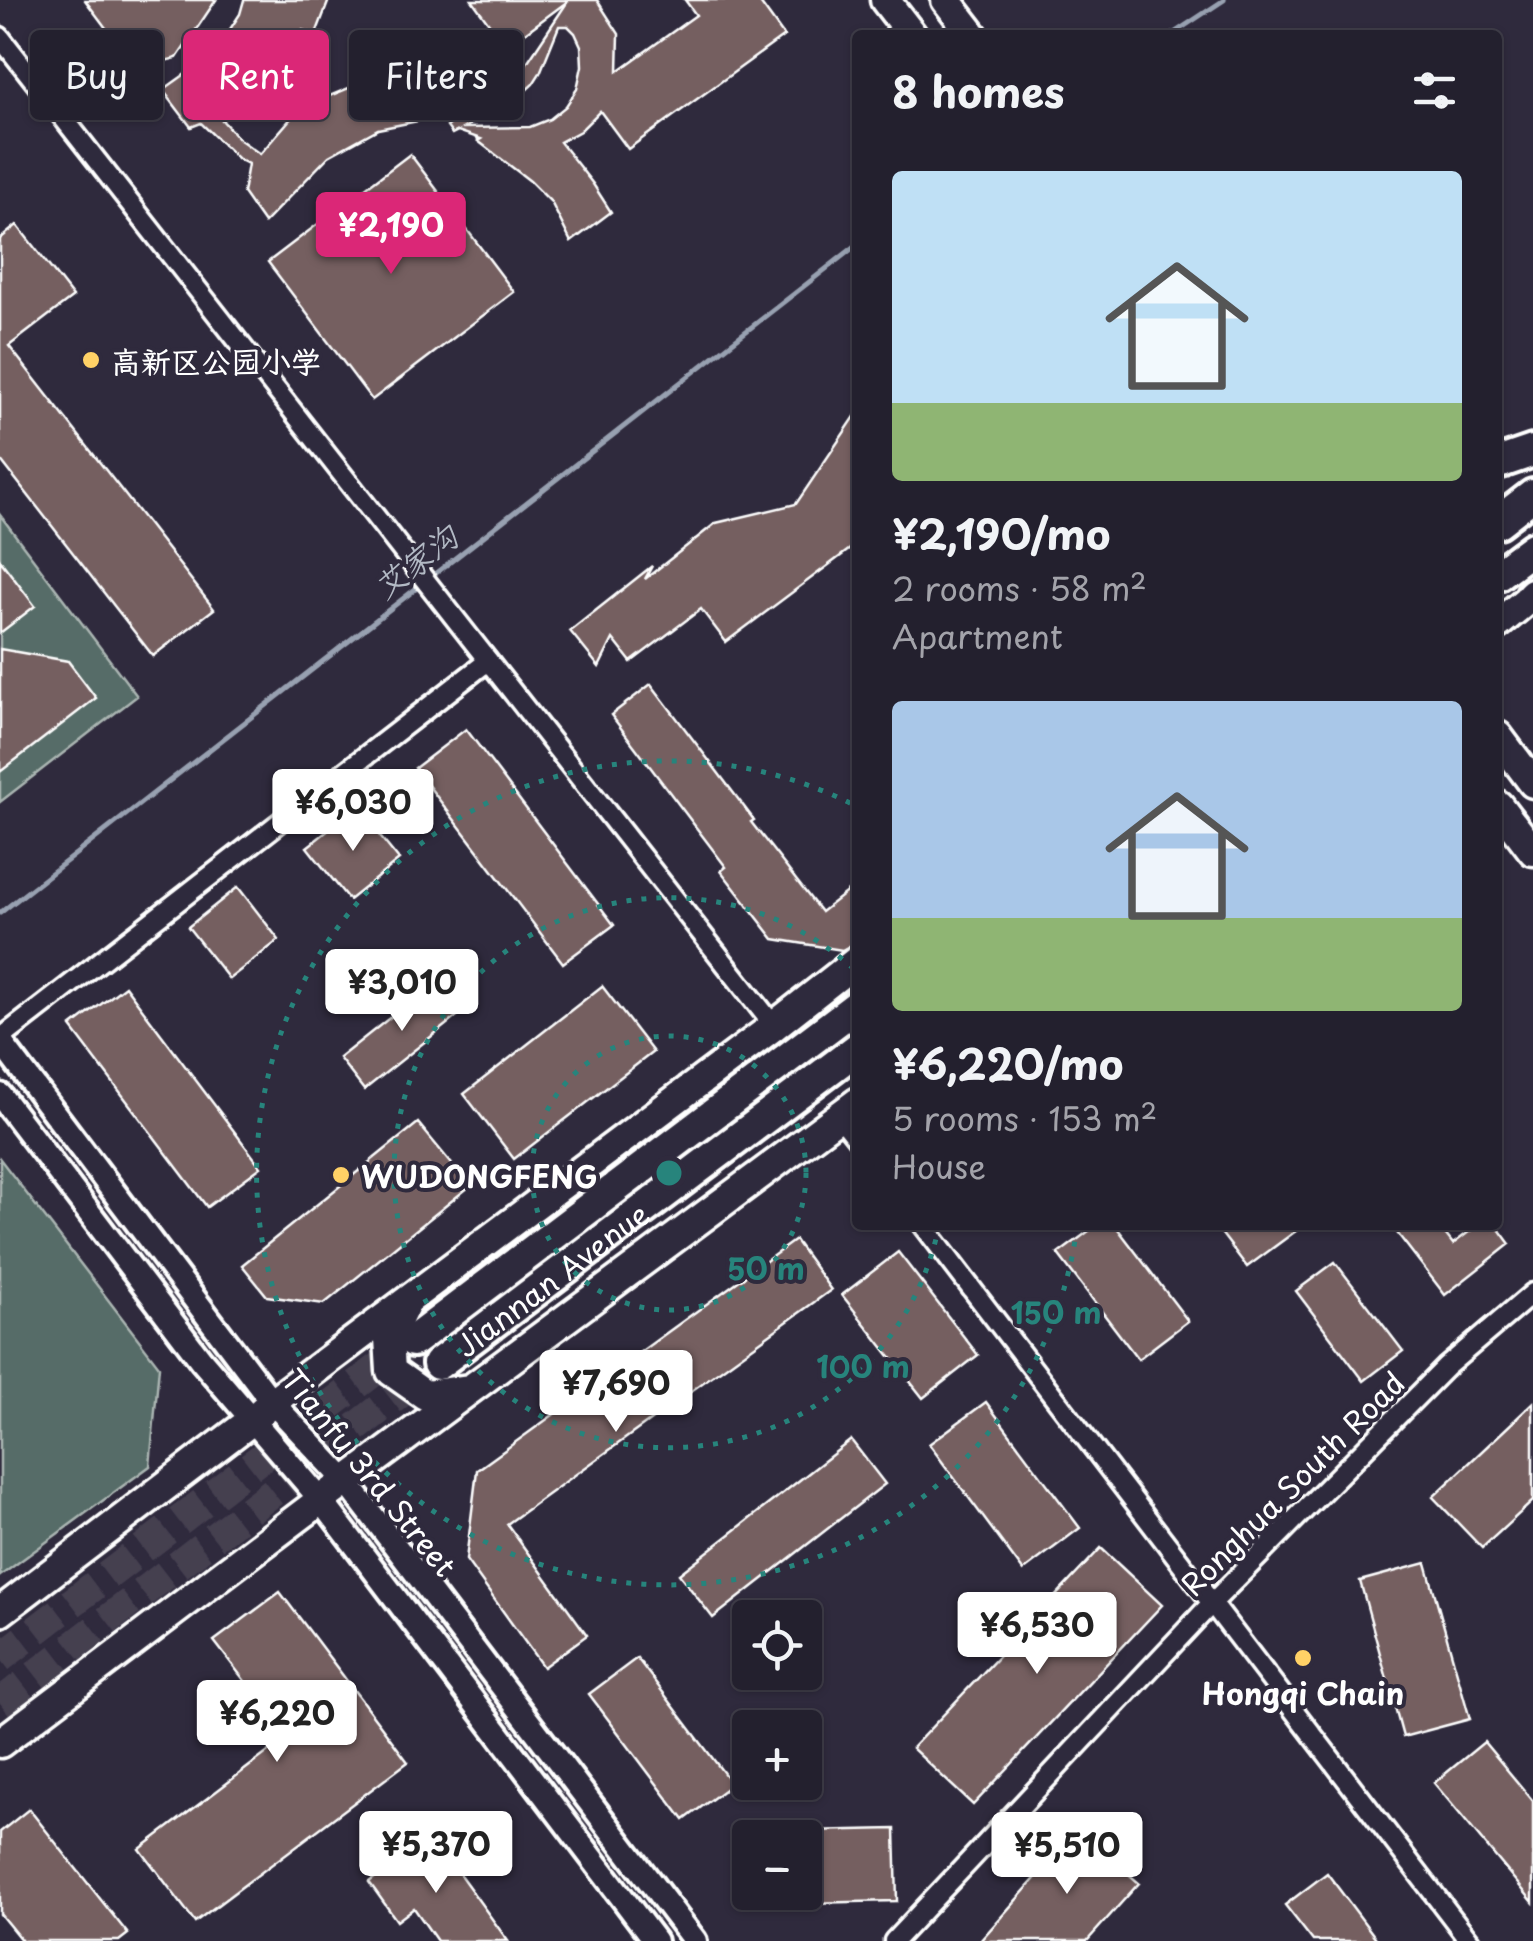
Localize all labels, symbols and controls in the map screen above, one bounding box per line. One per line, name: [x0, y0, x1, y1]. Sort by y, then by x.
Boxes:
chip: Buy: [30, 30, 163, 120]
chip: Rent: [183, 30, 329, 120]
chip: Filters: [349, 30, 523, 120]
text: 8 homes: [892, 59, 1065, 122]
icon: filters: [1407, 63, 1462, 118]
pin: ¥2,190: [310, 192, 472, 277]
text: ¥2,190: [338, 200, 444, 248]
icon: home: [1087, 236, 1267, 416]
place label: 高新区公园小学: [111, 338, 321, 383]
marker: 高新区公园小学: [80, 349, 102, 371]
text: ¥2,190/mo: [892, 501, 1110, 564]
water label: 艾家沟: [362, 511, 470, 609]
text: 2 rooms · 58 m²: [892, 564, 1147, 612]
text: Apartment: [892, 612, 1063, 660]
icon: home: [1087, 766, 1267, 946]
pin: ¥6,030: [272, 769, 434, 854]
text: ¥6,030: [294, 777, 412, 825]
pin: ¥3,010: [321, 949, 483, 1034]
text: ¥3,010: [347, 957, 457, 1005]
text: ¥6,220/mo: [892, 1031, 1124, 1094]
text: 5 rooms · 153 m²: [892, 1094, 1157, 1142]
text: House: [892, 1142, 986, 1190]
place label: WUDONGFENG: [361, 1153, 598, 1198]
centre of rings: [651, 1155, 687, 1191]
marker: WUDONGFENG: [330, 1164, 352, 1186]
street label: Jiannan Avenue: [445, 1191, 658, 1366]
text: 50 m: [727, 1245, 805, 1290]
text: 150 m: [1011, 1289, 1101, 1334]
text: 100 m: [816, 1343, 910, 1388]
pin: ¥7,690: [535, 1350, 697, 1435]
street label: Tianfu 3rd Street: [272, 1358, 468, 1586]
text: ¥7,690: [562, 1358, 670, 1406]
street label: Ronghua South Road: [1170, 1361, 1414, 1605]
pin: ¥6,530: [956, 1592, 1118, 1677]
map controls: [732, 1600, 822, 1910]
button: locate: [732, 1600, 822, 1690]
text: ¥6,530: [980, 1600, 1094, 1648]
marker: Hongqi Chain: [1292, 1647, 1314, 1669]
place label: Hongqi Chain: [1202, 1670, 1404, 1715]
pin: ¥6,220: [196, 1680, 358, 1765]
text: ¥6,220: [219, 1688, 335, 1736]
button: +: [732, 1710, 822, 1800]
pin: ¥5,370: [355, 1811, 517, 1896]
pin: ¥5,510: [986, 1812, 1148, 1897]
text: ¥5,370: [381, 1819, 491, 1867]
button: −: [732, 1820, 822, 1910]
text: ¥5,510: [1013, 1820, 1121, 1868]

